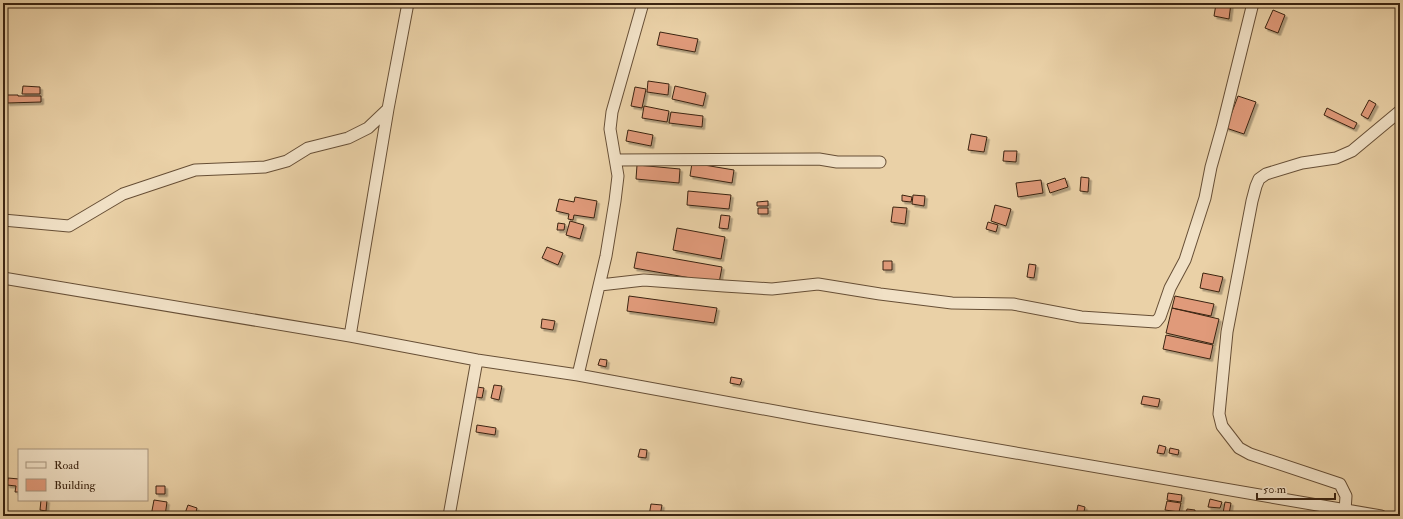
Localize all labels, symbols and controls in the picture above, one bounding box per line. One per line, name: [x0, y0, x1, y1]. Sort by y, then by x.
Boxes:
legend: [18, 449, 148, 501]
text: Road: [54, 458, 79, 473]
scale bar: [1257, 475, 1335, 501]
text: Building: [54, 478, 97, 493]
text: 50 m: [1263, 482, 1287, 497]

